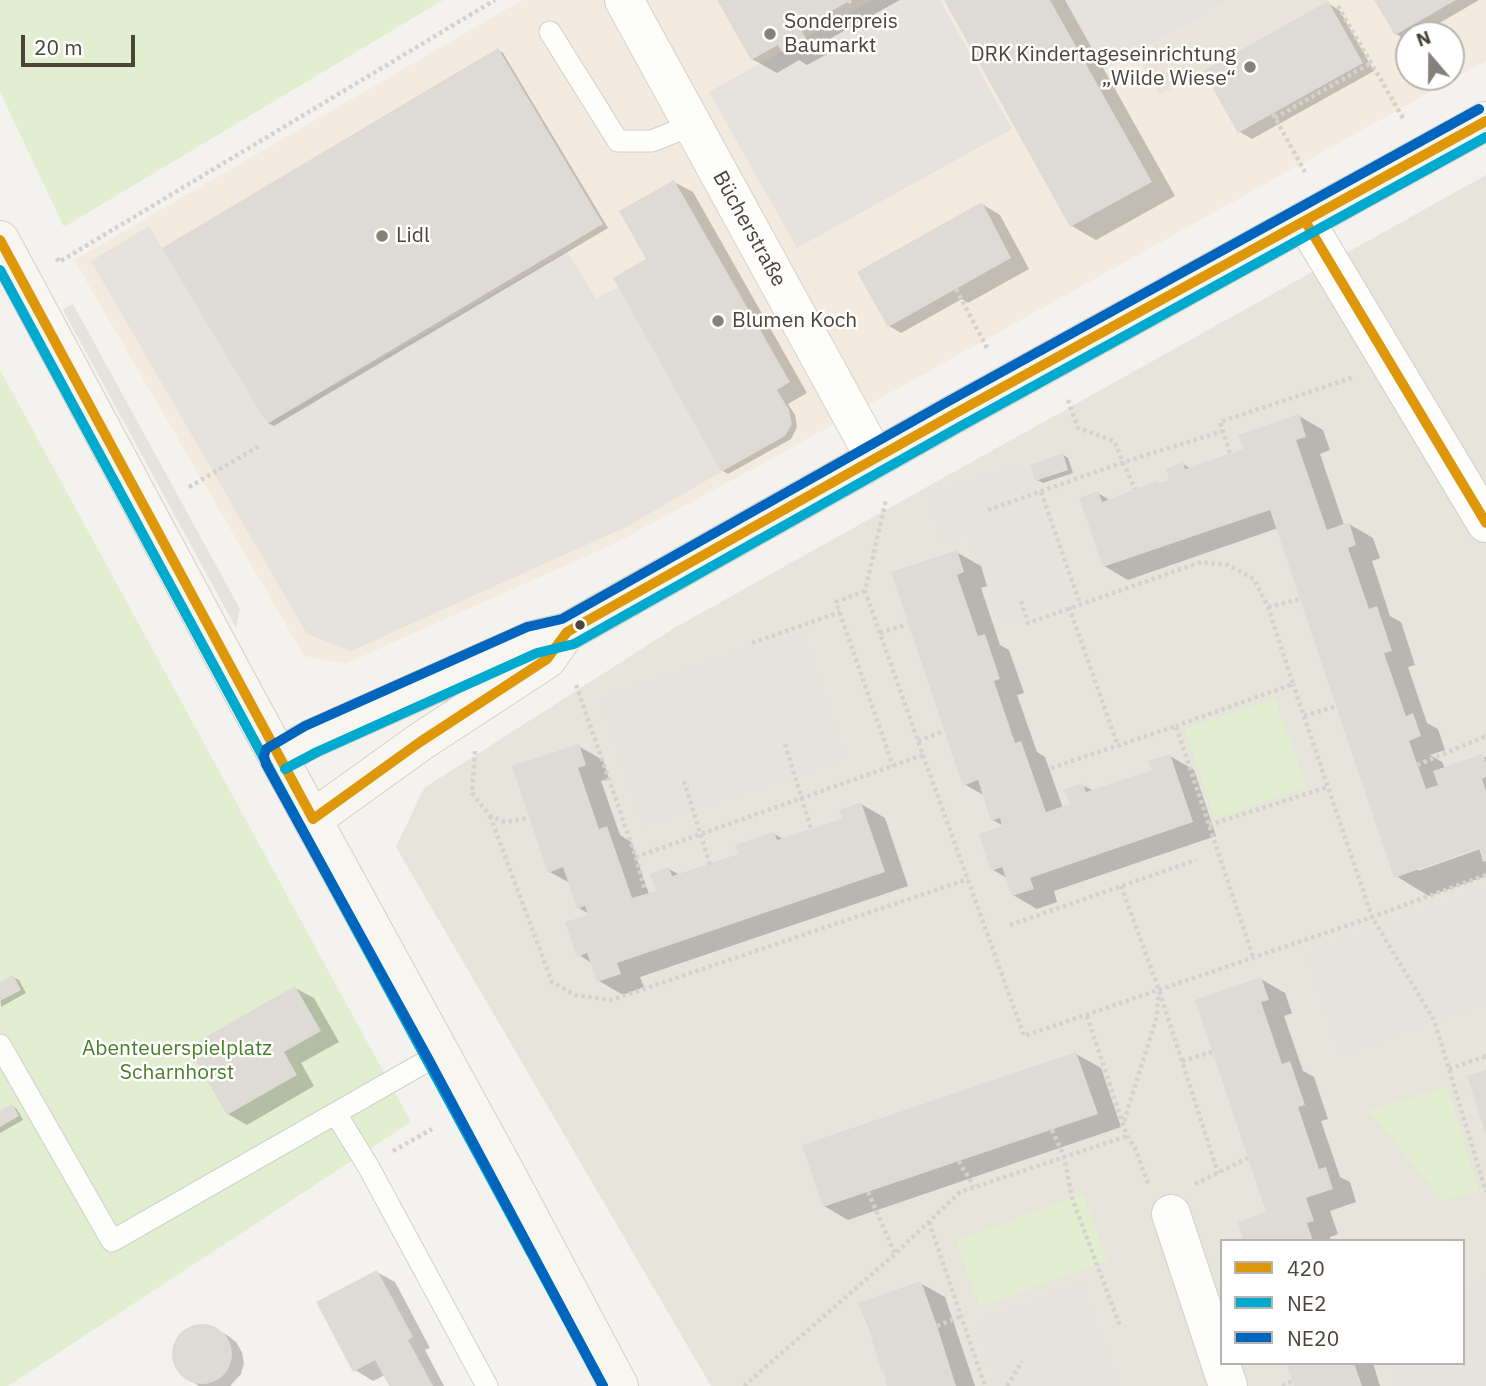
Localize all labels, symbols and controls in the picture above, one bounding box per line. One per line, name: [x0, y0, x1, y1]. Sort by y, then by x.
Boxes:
place label: Sonderpreis Baumarkt: [784, 9, 898, 59]
scale bar: [24, 21, 138, 65]
north arrow: [1395, 21, 1465, 91]
text: N: [1413, 25, 1434, 52]
marker: Sonderpreis Baumarkt: [762, 26, 778, 42]
text: 20 m: [34, 33, 83, 61]
place label: DRK Kindertageseinrichtung „Wilde Wiese“: [970, 42, 1236, 92]
marker: DRK Kindertageseinrichtung „Wilde Wiese“: [1242, 59, 1258, 75]
street label: Bücherstraße: [707, 167, 791, 291]
place label: Lidl: [396, 223, 430, 249]
marker: Lidl: [374, 228, 390, 244]
place label: Blumen Koch: [732, 308, 857, 334]
marker: Blumen Koch: [710, 313, 726, 329]
unlabelled marker: [573, 618, 587, 632]
park label: Abenteuerspielplatz Scharnhorst: [82, 1036, 272, 1086]
legend: [1220, 1239, 1465, 1365]
text: 420: [1287, 1254, 1325, 1282]
text: NE2: [1287, 1289, 1327, 1317]
text: NE20: [1287, 1324, 1339, 1352]

